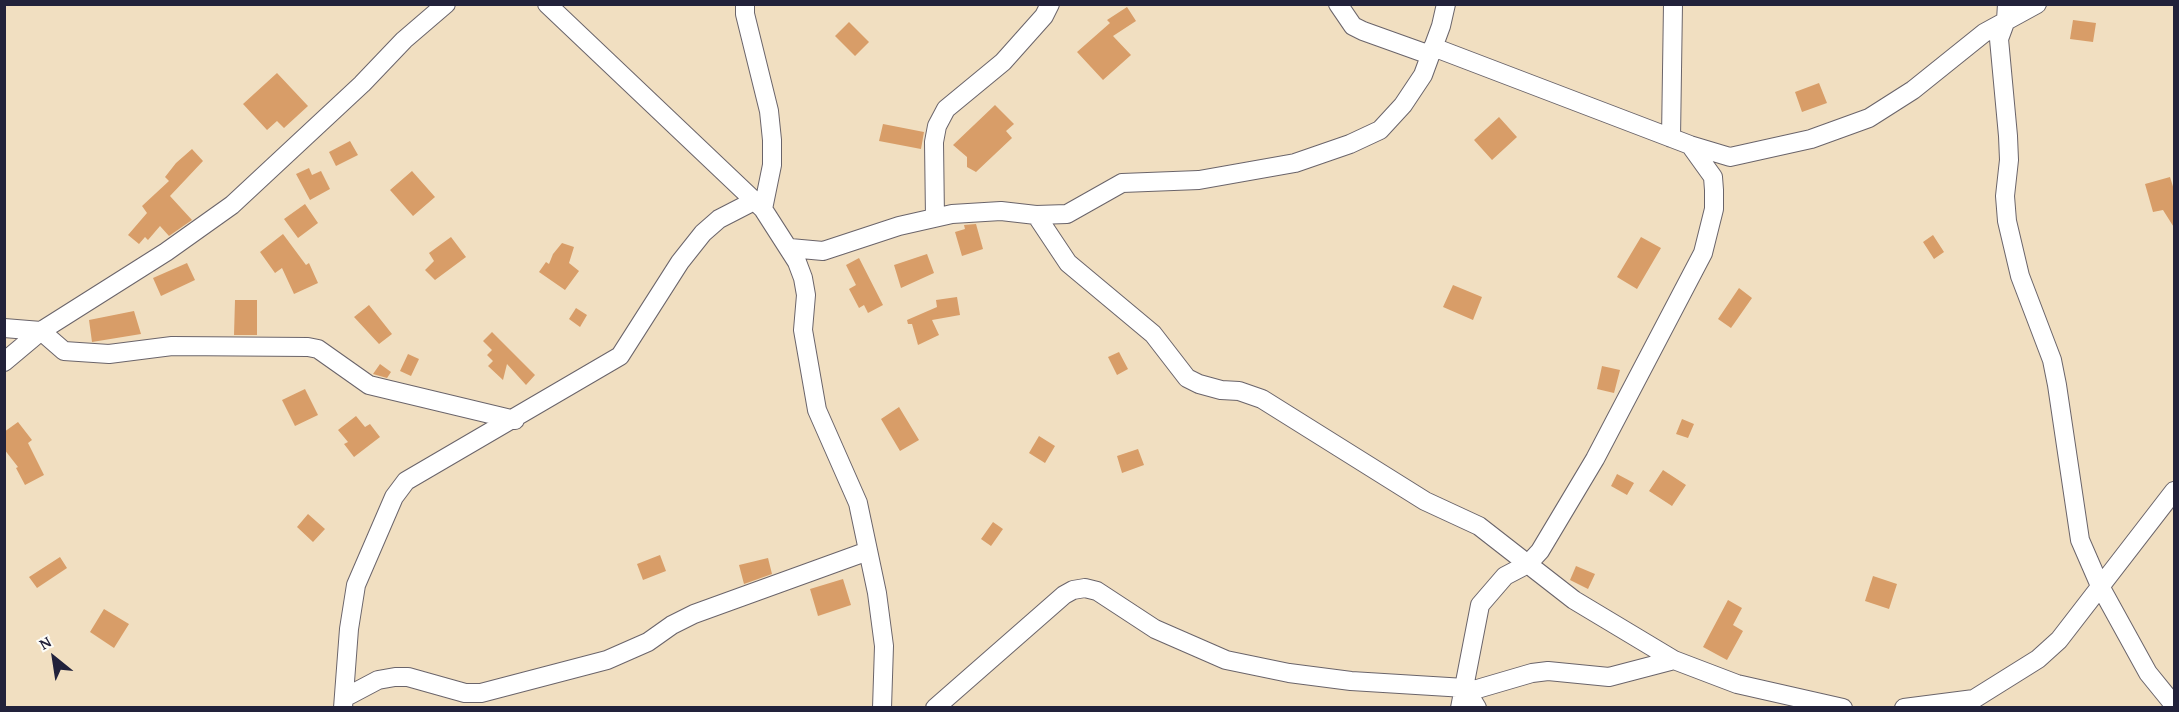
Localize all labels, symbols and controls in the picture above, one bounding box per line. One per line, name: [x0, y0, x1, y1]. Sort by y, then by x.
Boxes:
north arrow: [24, 628, 84, 688]
text: N: [34, 629, 56, 655]

